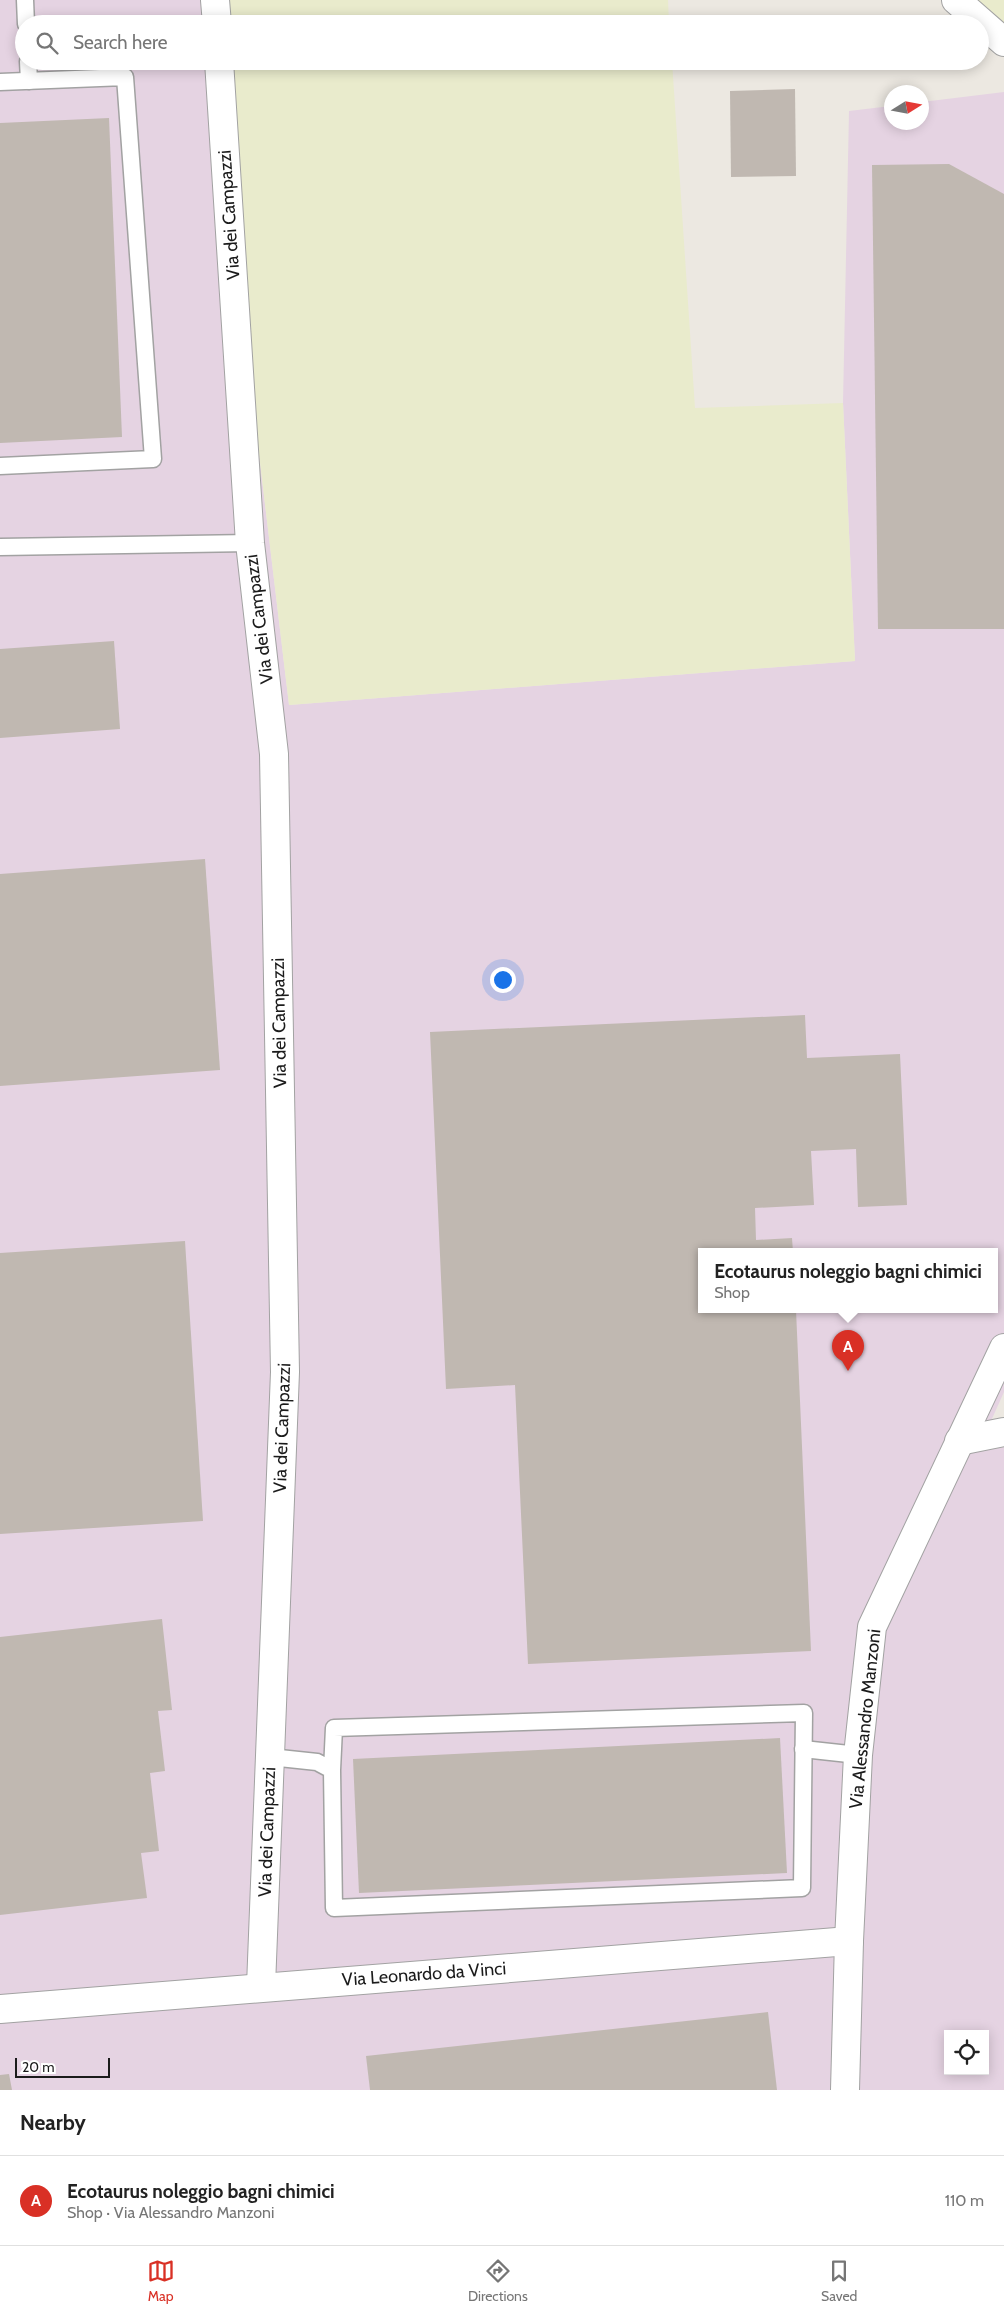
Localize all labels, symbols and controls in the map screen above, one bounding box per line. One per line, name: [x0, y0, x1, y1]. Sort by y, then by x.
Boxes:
search box: [15, 15, 989, 70]
icon: search: [33, 29, 61, 57]
text: Search here: [73, 31, 167, 54]
north arrow: [884, 85, 929, 130]
street label: Via dei Campazzi: [213, 149, 245, 281]
street label: Via dei Campazzi: [240, 553, 278, 685]
street label: Via dei Campazzi: [267, 958, 291, 1088]
your location: [490, 967, 516, 993]
popup: [698, 1248, 998, 1313]
text: Ecotaurus noleggio bagni chimici: [714, 1260, 982, 1283]
text: Shop: [714, 1283, 750, 1302]
pin: A: [832, 1330, 864, 1371]
street label: Via dei Campazzi: [269, 1362, 295, 1494]
street label: Via Alessandro Manzoni: [845, 1628, 885, 1810]
street label: Via dei Campazzi: [254, 1766, 280, 1898]
street label: Via Leonardo da Vinci: [341, 1957, 507, 1991]
map controls: [944, 2030, 989, 2075]
button: locate: [944, 2030, 989, 2075]
scale bar: [15, 2055, 110, 2078]
text: 20 m: [22, 2058, 55, 2076]
text: Nearby: [20, 2110, 86, 2135]
text: Ecotaurus noleggio bagni chimici: [67, 2180, 335, 2203]
text: A: [31, 2191, 41, 2210]
text: 110 m: [945, 2191, 984, 2210]
text: Shop · Via Alessandro Manzoni: [67, 2203, 274, 2222]
tab: Map: [147, 2257, 175, 2305]
tab: Directions: [468, 2257, 528, 2305]
tab: Saved: [821, 2257, 857, 2305]

